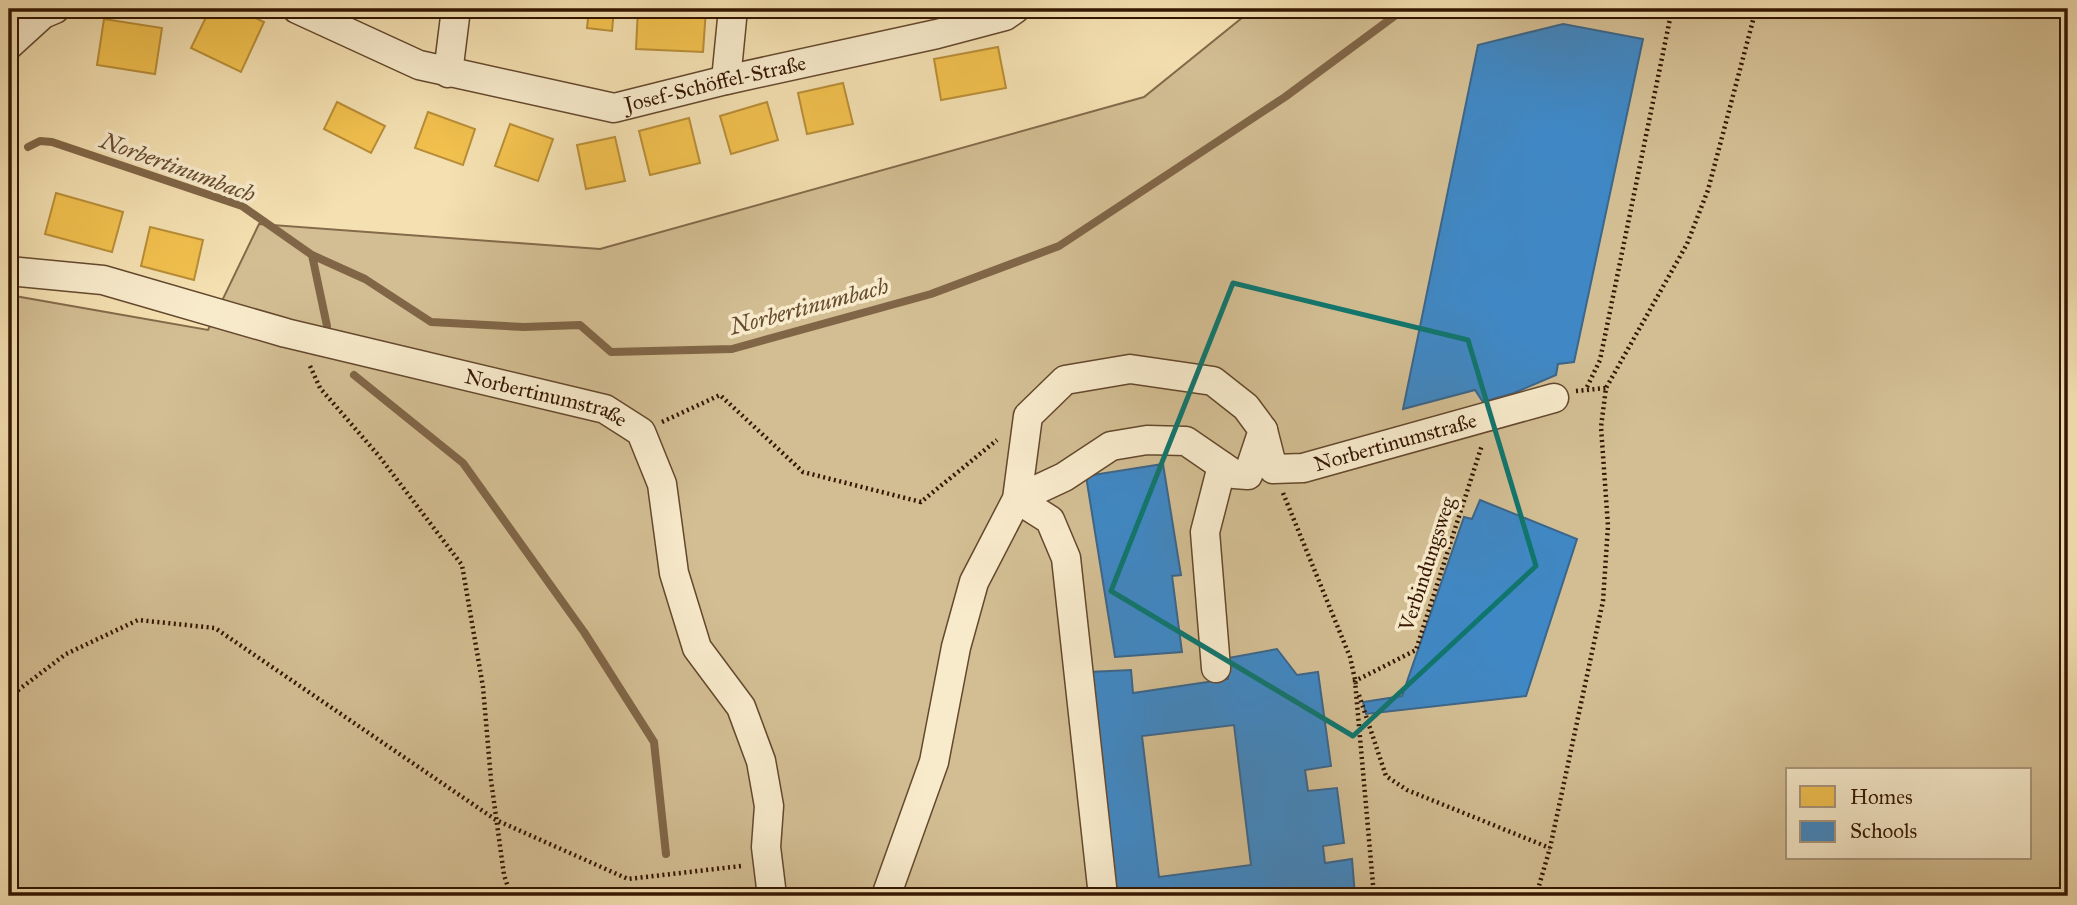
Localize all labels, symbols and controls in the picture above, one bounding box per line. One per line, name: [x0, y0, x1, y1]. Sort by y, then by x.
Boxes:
street label: Josef-Schöffel-Straße: [620, 50, 809, 118]
water label: Norbertinumbach: [95, 125, 259, 208]
water label: Norbertinumbach: [725, 271, 891, 341]
street label: Norbertinumstraße: [462, 363, 632, 433]
street label: Norbertinumstraße: [1311, 407, 1480, 477]
street label: Verbindungsweg: [1393, 493, 1461, 635]
legend: [1786, 768, 2032, 860]
text: Homes: [1850, 784, 1913, 810]
text: Schools: [1850, 818, 1917, 844]

